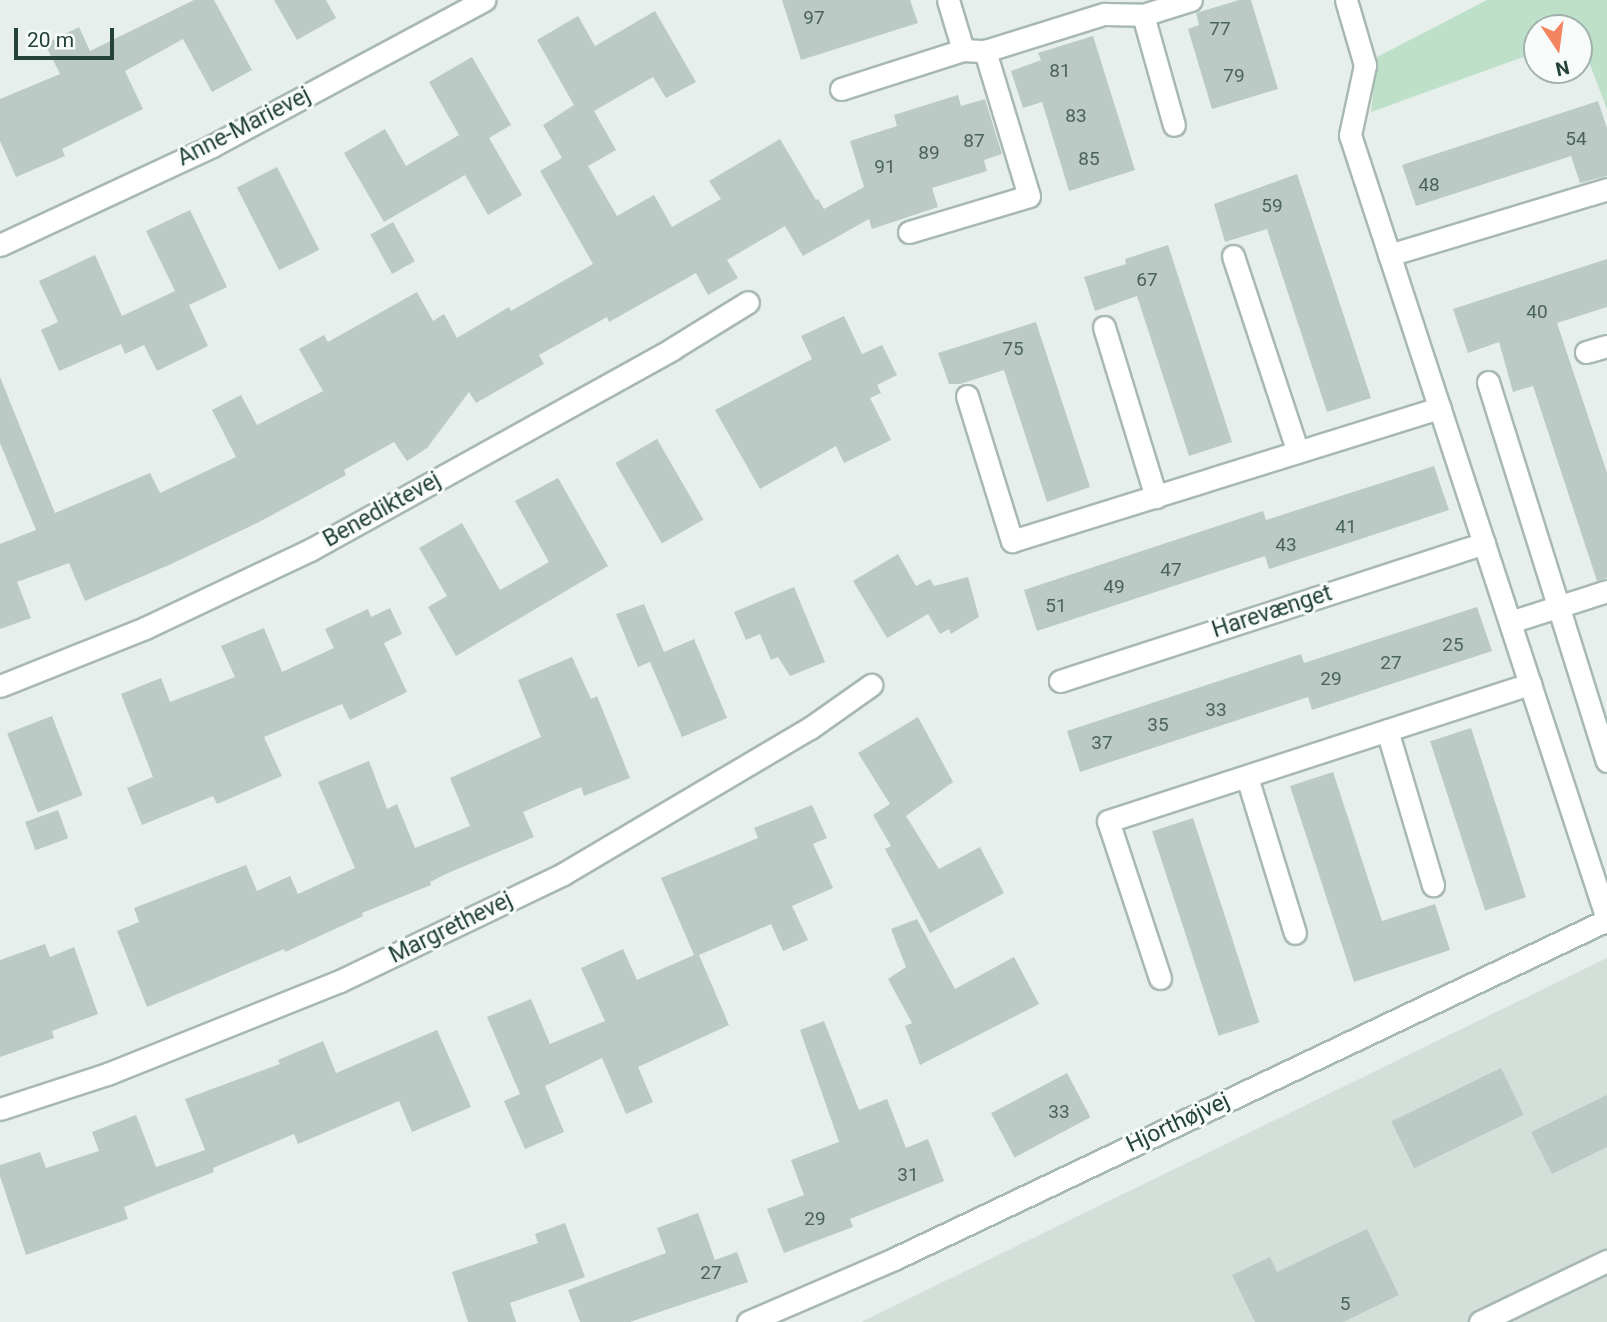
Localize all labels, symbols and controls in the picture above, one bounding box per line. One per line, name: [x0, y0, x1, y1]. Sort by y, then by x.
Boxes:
house number: 97: [803, 7, 825, 29]
scale bar: [18, 14, 117, 58]
north arrow: [1523, 14, 1593, 84]
house number: 77: [1209, 18, 1231, 40]
text: 20 m: [27, 28, 74, 52]
text: N: [1553, 55, 1572, 81]
house number: 81: [1049, 60, 1071, 82]
house number: 79: [1223, 65, 1245, 87]
street label: Anne-Marievej: [173, 82, 315, 172]
house number: 83: [1065, 105, 1087, 127]
house number: 54: [1565, 128, 1587, 150]
house number: 87: [963, 130, 985, 152]
house number: 89: [918, 142, 940, 164]
house number: 85: [1078, 148, 1100, 170]
house number: 91: [874, 156, 896, 178]
house number: 48: [1418, 174, 1440, 196]
house number: 59: [1261, 195, 1283, 217]
house number: 67: [1136, 269, 1158, 291]
house number: 40: [1526, 301, 1548, 323]
house number: 75: [1002, 338, 1024, 360]
street label: Benediktevej: [318, 466, 446, 554]
house number: 41: [1335, 516, 1357, 538]
house number: 43: [1275, 534, 1297, 556]
house number: 47: [1160, 559, 1182, 581]
house number: 49: [1103, 576, 1125, 598]
street label: Harevænget: [1209, 580, 1335, 644]
house number: 51: [1045, 595, 1067, 617]
house number: 25: [1442, 634, 1464, 656]
house number: 27: [1380, 652, 1402, 674]
house number: 29: [1320, 668, 1342, 690]
house number: 33: [1205, 699, 1227, 721]
house number: 35: [1147, 714, 1169, 736]
house number: 37: [1091, 732, 1113, 754]
street label: Margrethevej: [385, 886, 517, 970]
street label: Hjorthøjvej: [1122, 1087, 1234, 1159]
house number: 33: [1048, 1101, 1070, 1123]
house number: 31: [897, 1164, 919, 1186]
house number: 29: [804, 1208, 826, 1230]
house number: 27: [700, 1262, 722, 1284]
house number: 5: [1340, 1293, 1350, 1315]

